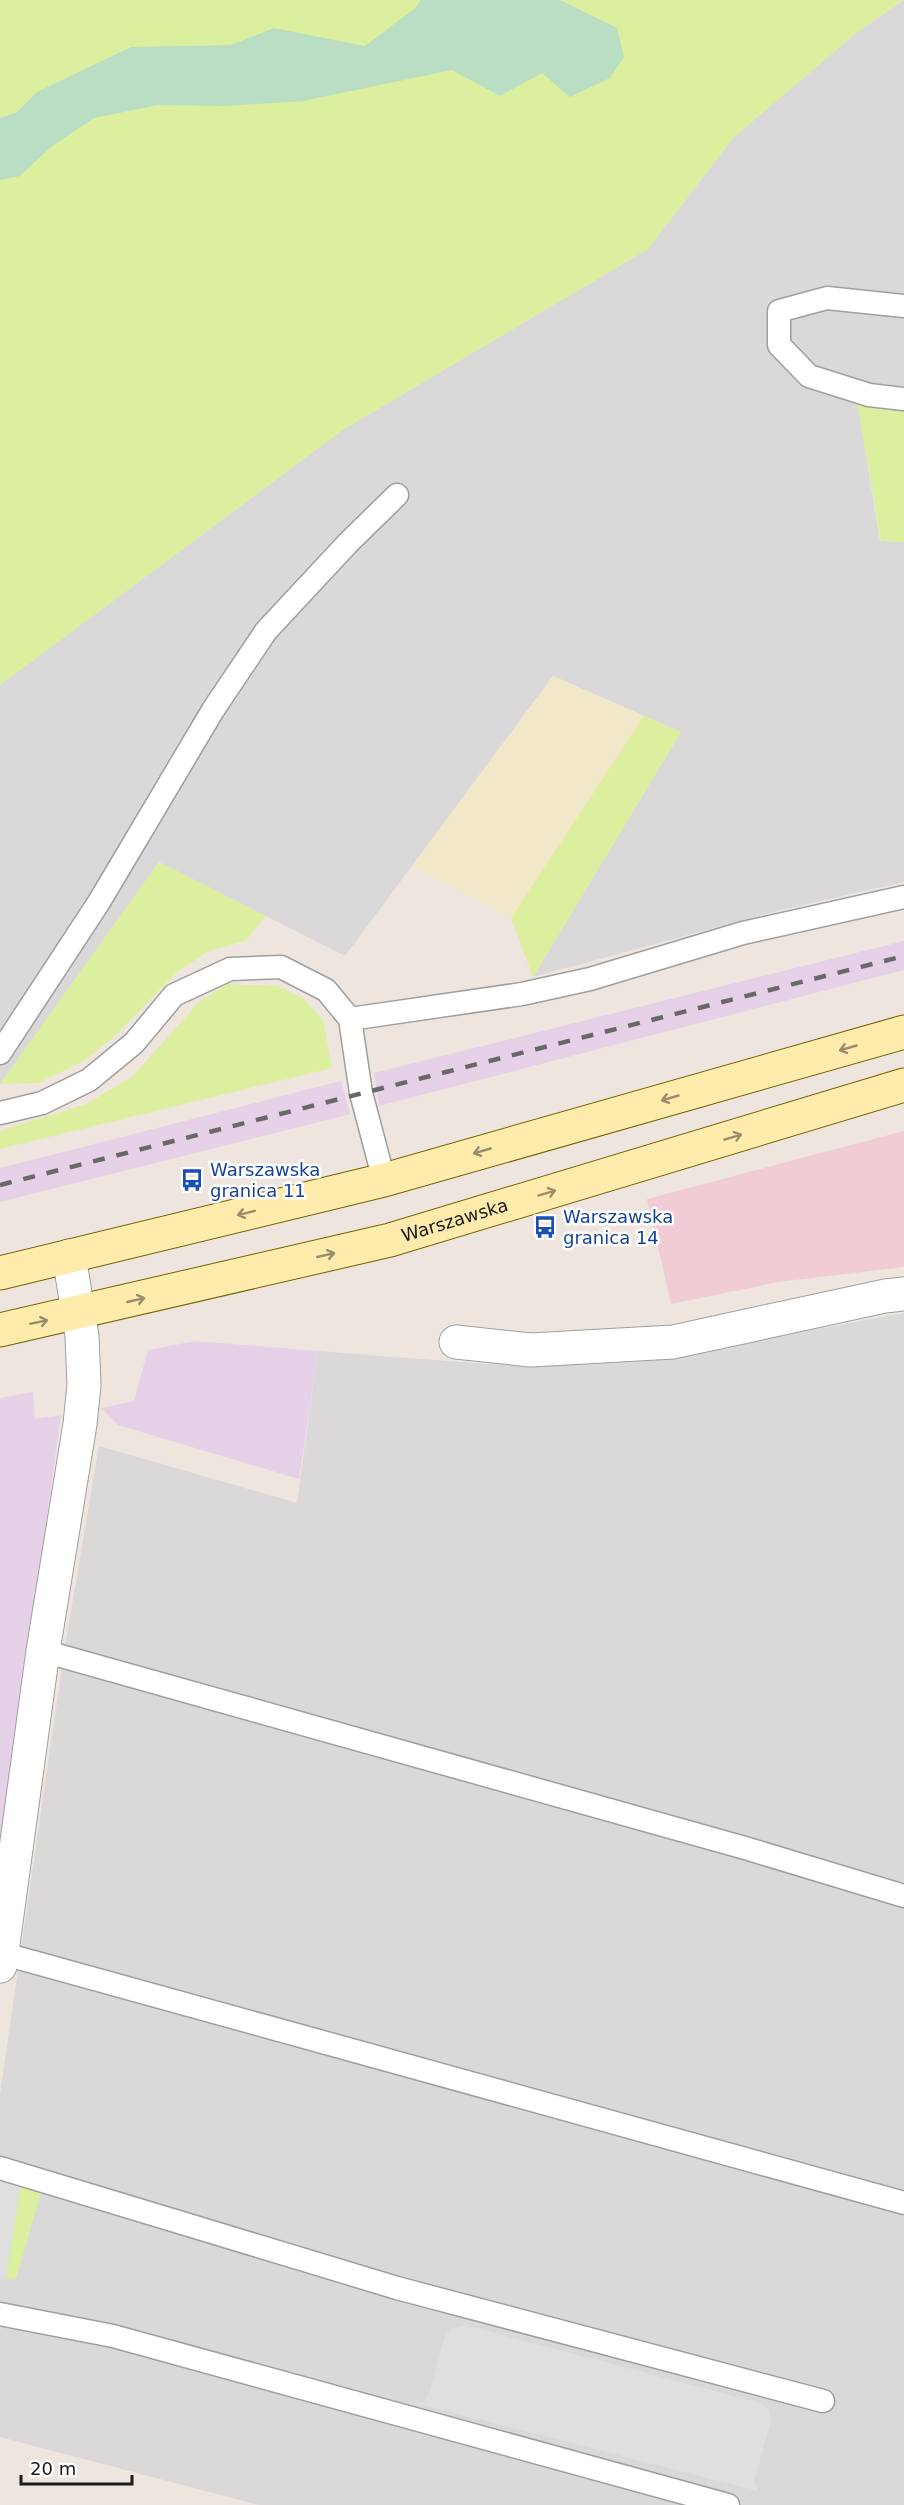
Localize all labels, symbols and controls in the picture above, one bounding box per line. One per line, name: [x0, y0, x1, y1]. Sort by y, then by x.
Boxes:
one-way arrow: [839, 1043, 858, 1054]
one-way arrow: [661, 1093, 680, 1104]
one-way arrow: [723, 1131, 742, 1142]
one-way arrow: [473, 1146, 492, 1158]
place label: Warszawska granica 11: [210, 1159, 320, 1201]
bus stop icon: Warszawska granica 11: [179, 1167, 205, 1193]
one-way arrow: [537, 1187, 556, 1198]
street label: Warszawska: [399, 1194, 511, 1246]
place label: Warszawska granica 14: [563, 1206, 673, 1248]
one-way arrow: [236, 1208, 255, 1220]
bus stop icon: Warszawska granica 14: [532, 1214, 558, 1240]
one-way arrow: [316, 1249, 335, 1261]
one-way arrow: [126, 1293, 145, 1305]
one-way arrow: [30, 1315, 49, 1327]
scale bar: [21, 2448, 132, 2486]
text: 20 m: [30, 2458, 76, 2479]

